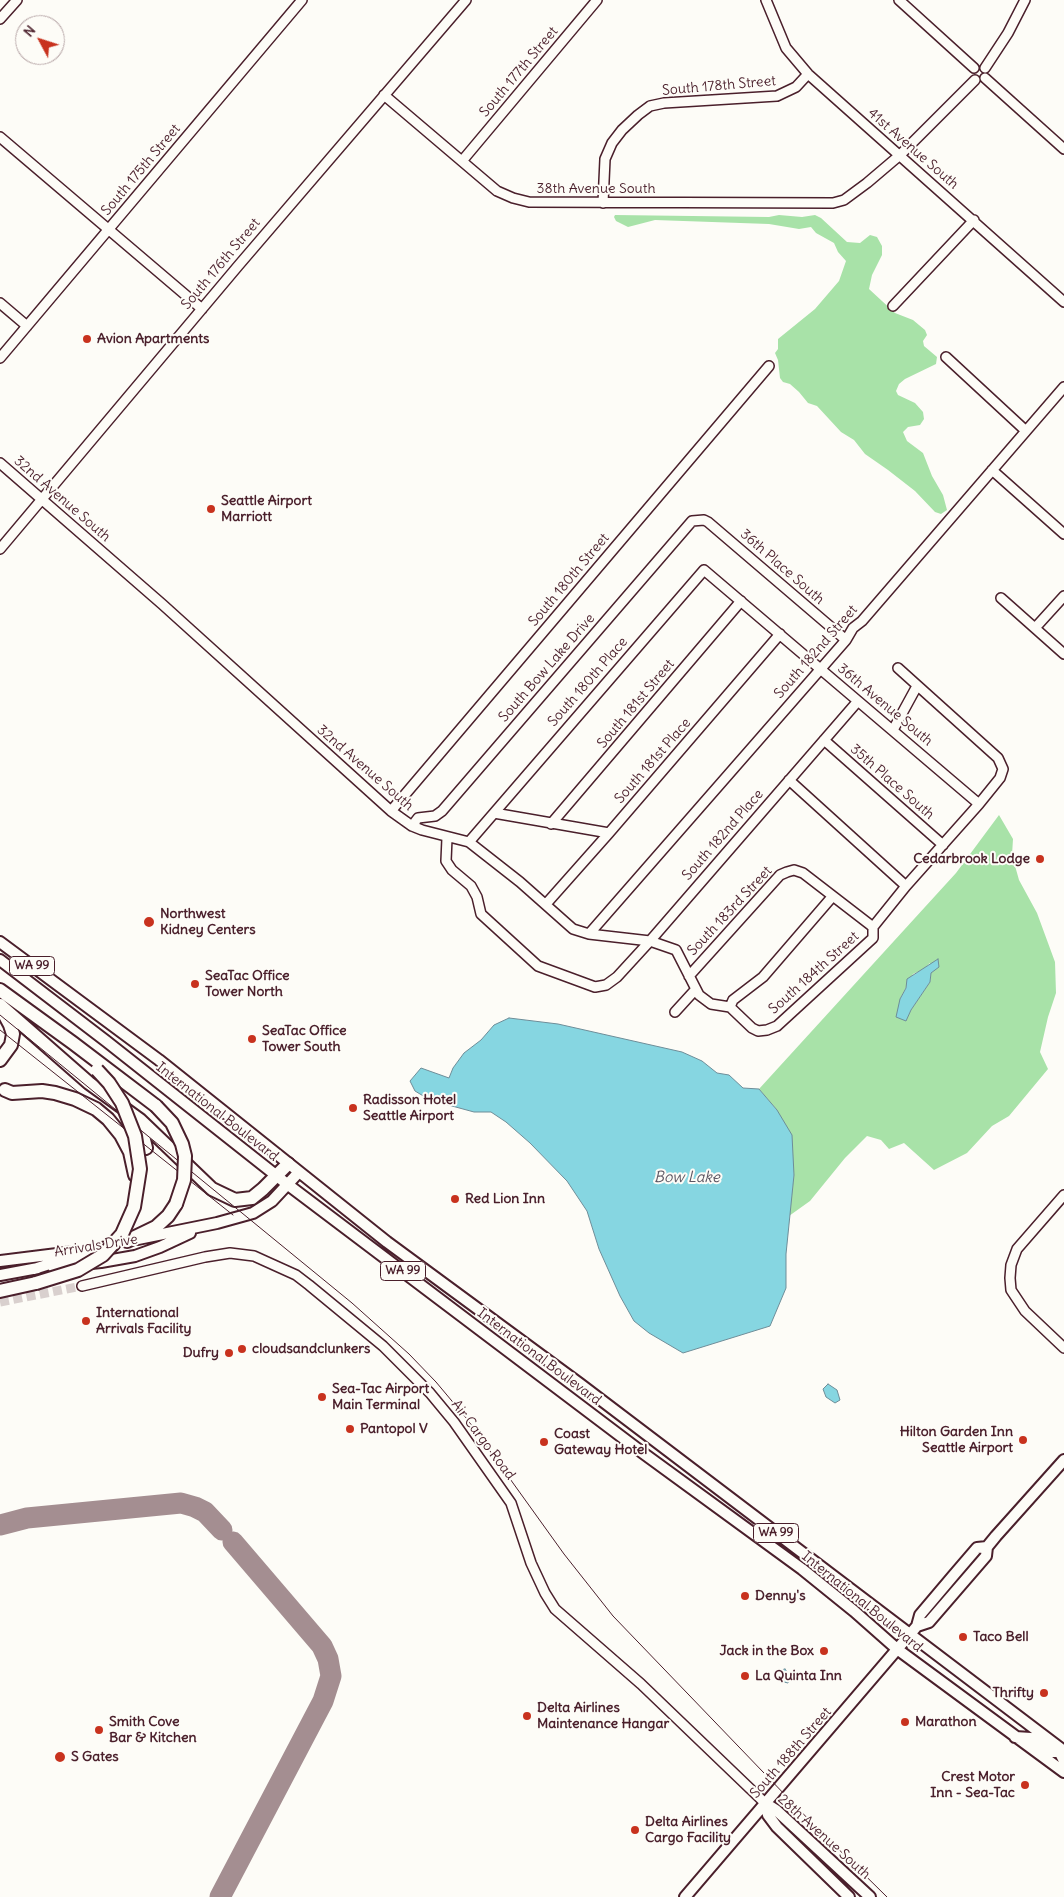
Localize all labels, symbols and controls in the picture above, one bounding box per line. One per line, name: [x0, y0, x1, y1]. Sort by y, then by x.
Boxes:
north arrow: [15, 15, 65, 65]
text: N: [19, 22, 39, 40]
street label: South 177th Street: [476, 23, 562, 121]
street label: South 178th Street: [662, 73, 776, 99]
street label: 41st Avenue South: [864, 105, 962, 193]
street label: South 175th Street: [98, 121, 184, 219]
street label: 38th Avenue South: [536, 181, 656, 197]
street label: South 176th Street: [178, 215, 264, 313]
place label: Avion Apartments: [97, 331, 209, 347]
marker: Avion Apartments: [81, 333, 93, 345]
street label: 32nd Avenue South: [10, 453, 114, 545]
place label: Seattle Airport Marriott: [221, 493, 312, 526]
marker: Seattle Airport Marriott: [205, 503, 217, 515]
street label: 36th Place South: [736, 526, 828, 608]
street label: South 180th Street: [525, 530, 613, 630]
street label: South 182nd Street: [771, 602, 861, 702]
street label: South Bow Lake Drive: [495, 610, 599, 726]
street label: South 180th Place: [545, 634, 631, 730]
street label: South 181st Street: [594, 656, 678, 752]
street label: 36th Avenue South: [834, 660, 936, 750]
street label: South 181st Place: [611, 715, 695, 807]
street label: 32nd Avenue South: [313, 722, 417, 814]
street label: 35th Place South: [846, 741, 938, 823]
street label: South 182nd Place: [679, 786, 767, 884]
place label: Cedarbrook Lodge: [913, 851, 1030, 867]
marker: Cedarbrook Lodge: [1034, 853, 1046, 865]
street label: South 183rd Street: [684, 863, 776, 959]
place label: Northwest Kidney Centers: [160, 906, 256, 939]
marker: Northwest Kidney Centers: [142, 915, 156, 929]
street label: South 184th Street: [766, 928, 862, 1018]
road number: WA 99: [10, 956, 54, 976]
place label: SeaTac Office Tower North: [205, 968, 290, 1000]
marker: SeaTac Office Tower North: [189, 978, 201, 990]
place label: SeaTac Office Tower South: [262, 1023, 347, 1056]
marker: SeaTac Office Tower South: [246, 1033, 258, 1045]
street label: International Boulevard: [152, 1059, 282, 1165]
place label: Radisson Hotel Seattle Airport: [363, 1092, 456, 1124]
marker: Radisson Hotel Seattle Airport: [347, 1102, 359, 1114]
water label: Bow Lake: [654, 1169, 720, 1187]
place label: Red Lion Inn: [465, 1191, 545, 1207]
marker: Red Lion Inn: [449, 1193, 461, 1205]
street label: Arrivals Drive: [53, 1231, 139, 1261]
road number: WA 99: [380, 1262, 426, 1280]
place label: International Arrivals Facility: [96, 1305, 191, 1338]
street label: International Boulevard: [474, 1305, 604, 1409]
marker: International Arrivals Facility: [80, 1315, 92, 1327]
place label: cloudsandclunkers: [252, 1341, 370, 1357]
marker: cloudsandclunkers: [236, 1343, 248, 1355]
place label: Dufry: [183, 1345, 219, 1361]
marker: Dufry: [223, 1347, 235, 1359]
place label: Sea-Tac Airport Main Terminal: [332, 1381, 429, 1414]
marker: Sea-Tac Airport Main Terminal: [316, 1391, 328, 1403]
street label: Air Cargo Road: [448, 1397, 518, 1483]
place label: Pantopol V: [360, 1421, 428, 1437]
marker: Pantopol V: [344, 1423, 356, 1435]
place label: Hilton Garden Inn Seattle Airport: [900, 1424, 1013, 1456]
place label: Coast Gateway Hotel: [554, 1426, 647, 1458]
marker: Hilton Garden Inn Seattle Airport: [1017, 1434, 1029, 1446]
marker: Coast Gateway Hotel: [538, 1436, 550, 1448]
road number: WA 99: [754, 1524, 798, 1542]
street label: International Boulevard: [798, 1548, 926, 1656]
place label: Denny's: [755, 1588, 806, 1604]
marker: Denny's: [739, 1590, 751, 1602]
place label: Taco Bell: [973, 1629, 1029, 1645]
marker: Taco Bell: [957, 1631, 969, 1643]
place label: Jack in the Box: [719, 1643, 814, 1659]
marker: Jack in the Box: [818, 1645, 830, 1657]
place label: La Quinta Inn: [755, 1668, 842, 1684]
marker: La Quinta Inn: [739, 1670, 751, 1682]
place label: Thrifty: [993, 1685, 1034, 1701]
marker: Thrifty: [1038, 1687, 1050, 1699]
place label: Delta Airlines Maintenance Hangar: [537, 1700, 669, 1732]
street label: South 188th Street: [747, 1704, 835, 1802]
marker: Delta Airlines Maintenance Hangar: [521, 1710, 533, 1722]
place label: Smith Cove Bar & Kitchen: [109, 1714, 197, 1746]
place label: Marathon: [915, 1714, 977, 1730]
marker: Marathon: [899, 1716, 911, 1728]
marker: Smith Cove Bar & Kitchen: [93, 1724, 105, 1736]
place label: S Gates: [71, 1749, 119, 1765]
marker: S Gates: [53, 1750, 67, 1764]
place label: Crest Motor Inn - Sea-Tac: [930, 1769, 1015, 1801]
marker: Crest Motor Inn - Sea-Tac: [1019, 1779, 1031, 1791]
street label: 28th Avenue South: [774, 1791, 874, 1883]
place label: Delta Airlines Cargo Facility: [645, 1814, 731, 1846]
marker: Delta Airlines Cargo Facility: [629, 1824, 641, 1836]

